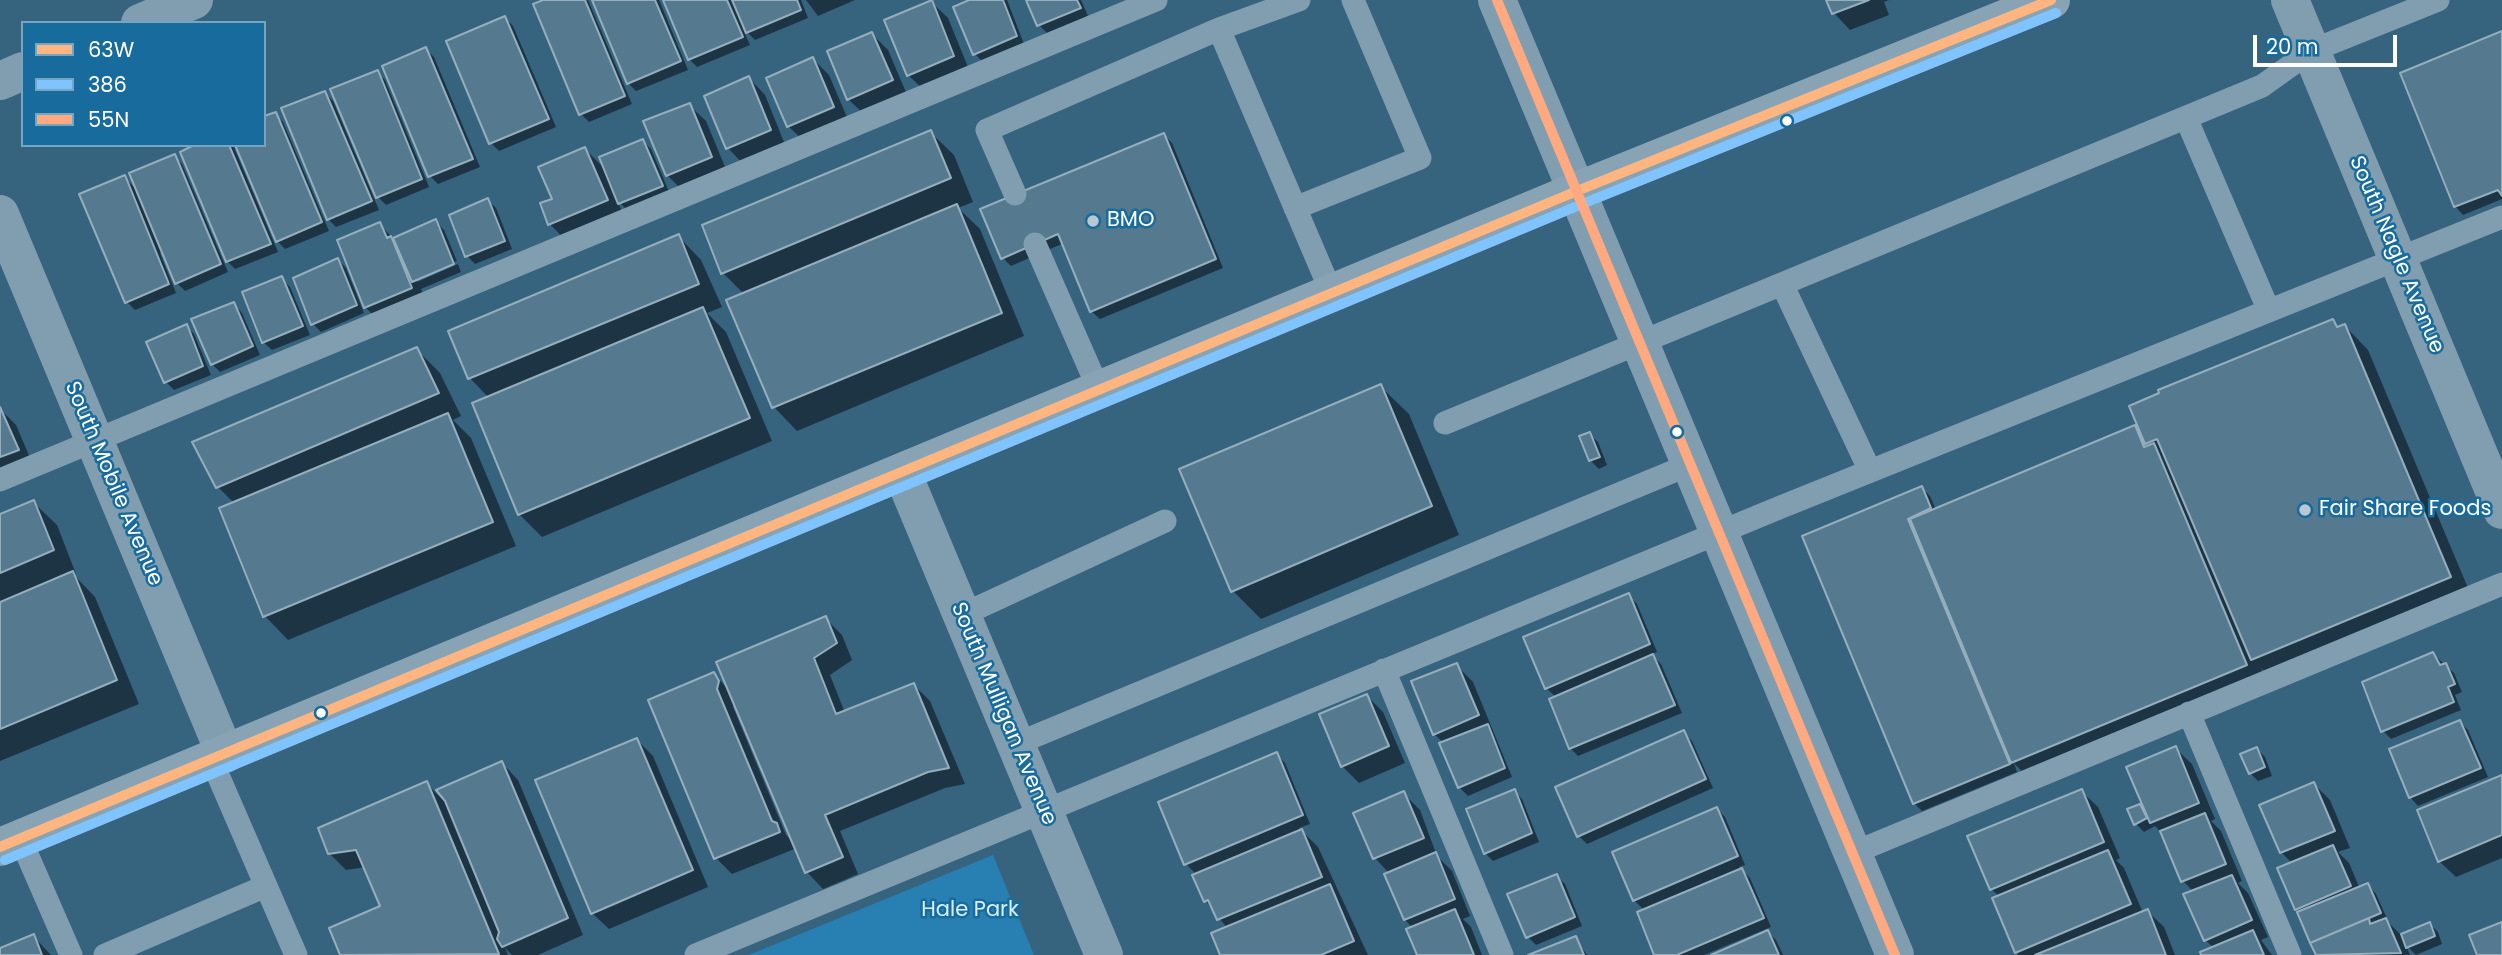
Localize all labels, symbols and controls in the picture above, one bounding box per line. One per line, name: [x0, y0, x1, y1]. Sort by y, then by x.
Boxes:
legend: [21, 21, 266, 147]
scale bar: [2257, 21, 2400, 65]
text: 20 m: [2266, 32, 2319, 61]
text: 63W: [88, 35, 134, 64]
text: 386: [88, 70, 127, 99]
text: 55N: [88, 105, 129, 134]
unlabelled marker: [1780, 114, 1794, 128]
street label: South Nagle Avenue: [2343, 153, 2449, 357]
place label: BMO: [1107, 208, 1154, 234]
marker: BMO: [1085, 213, 1101, 229]
street label: South Mobile Avenue: [59, 378, 167, 590]
unlabelled marker: [1670, 425, 1684, 439]
place label: Fair Share Foods: [2319, 497, 2491, 523]
marker: Fair Share Foods: [2297, 502, 2313, 518]
street label: South Mulligan Avenue: [945, 599, 1061, 829]
unlabelled marker: [314, 706, 328, 720]
park label: Hale Park: [921, 898, 1019, 924]

